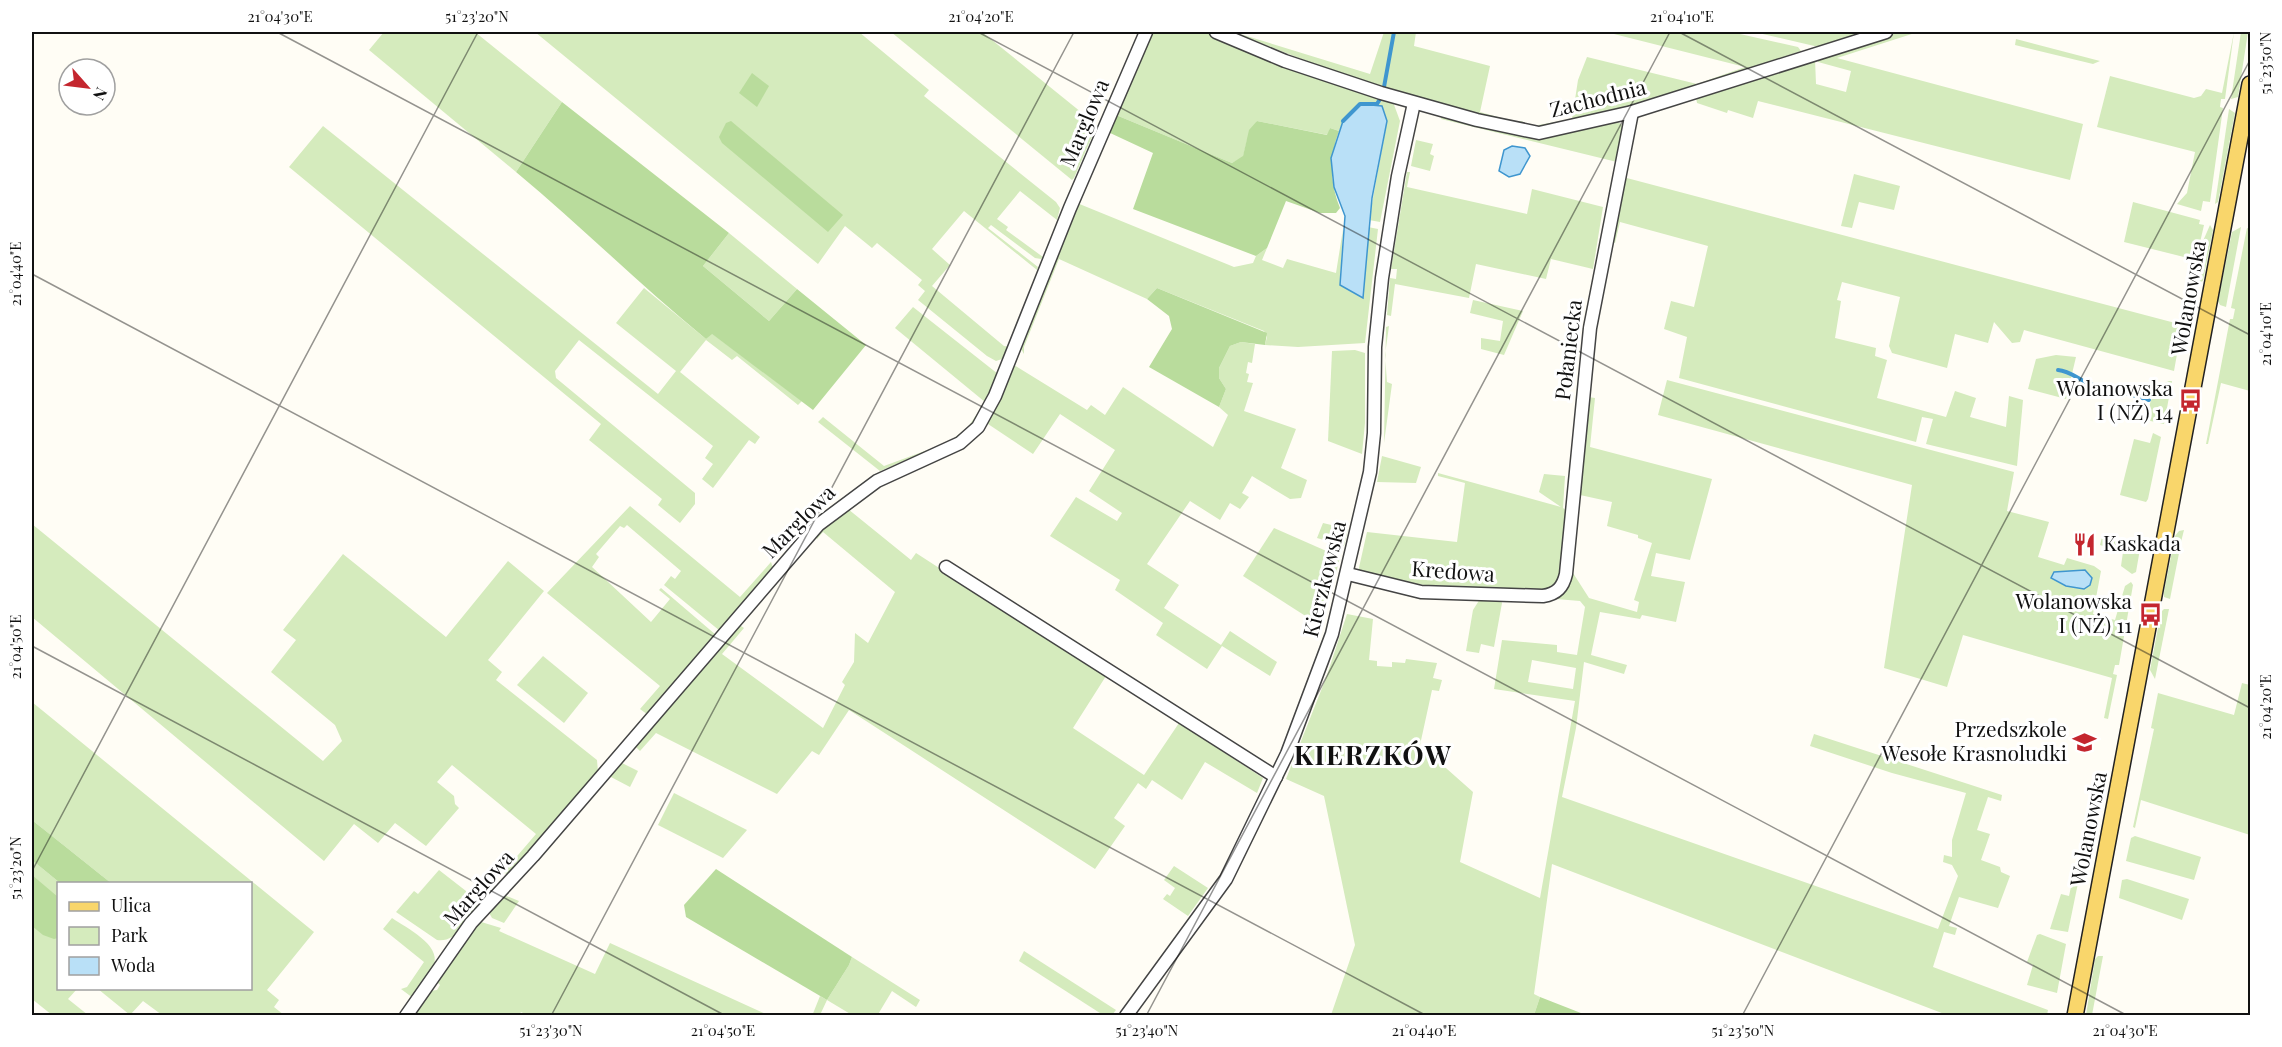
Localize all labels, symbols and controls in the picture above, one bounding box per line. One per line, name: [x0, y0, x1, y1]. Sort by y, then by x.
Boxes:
text: 21°04'30"E: [247, 6, 313, 26]
text: 51°23'20"N: [445, 6, 509, 26]
text: 21°04'20"E: [948, 6, 1014, 26]
text: 21°04'10"E: [1650, 6, 1714, 26]
text: 51°23'50"N: [2255, 31, 2275, 94]
north arrow: [57, 57, 117, 117]
street label: Zachodnia: [1546, 71, 1649, 123]
street label: Marglowa: [1052, 74, 1114, 170]
text: N: [88, 84, 113, 105]
street label: Wolanowska: [2163, 237, 2211, 358]
text: 21°04'40"E: [5, 242, 25, 306]
street label: Połaniecka: [1547, 297, 1587, 402]
text: 21°04'10"E: [2255, 302, 2275, 366]
place label: Wolanowska I (NŻ) 14: [2056, 373, 2174, 425]
bus stop icon: Wolanowska I (NŻ) 14: [2178, 388, 2204, 414]
street label: Marglowa: [755, 478, 841, 563]
street label: Kierzkowska: [1295, 517, 1351, 640]
place label: Kaskada: [2103, 528, 2182, 556]
restaurant icon: Kaskada: [2072, 531, 2098, 557]
street label: Kredowa: [1411, 553, 1496, 587]
place label: Wolanowska I (NŻ) 11: [2015, 586, 2133, 638]
bus stop icon: Wolanowska I (NŻ) 11: [2137, 601, 2163, 627]
text: 21°04'50"E: [5, 615, 25, 679]
text: 21°04'20"E: [2255, 674, 2275, 740]
place label: Przedszkole Wesołe Krasnoludki: [1881, 714, 2067, 766]
school or university icon: Przedszkole Wesołe Krasnoludki: [2072, 729, 2098, 755]
district label: KIERZKÓW: [1294, 736, 1452, 772]
street label: Wolanowska: [2062, 768, 2112, 889]
text: 51°23'20"N: [5, 836, 25, 900]
street label: Marglowa: [436, 842, 519, 930]
legend: [57, 882, 252, 990]
text: Ulica: [111, 893, 151, 917]
text: Park: [111, 923, 148, 947]
text: Woda: [110, 953, 155, 977]
text: 51°23'30"N: [519, 1020, 583, 1040]
text: 21°04'50"E: [691, 1020, 755, 1040]
text: 51°23'40"N: [1116, 1020, 1179, 1040]
text: 21°04'40"E: [1392, 1020, 1456, 1040]
text: 51°23'50"N: [1712, 1020, 1775, 1040]
text: 21°04'30"E: [2092, 1020, 2158, 1040]

